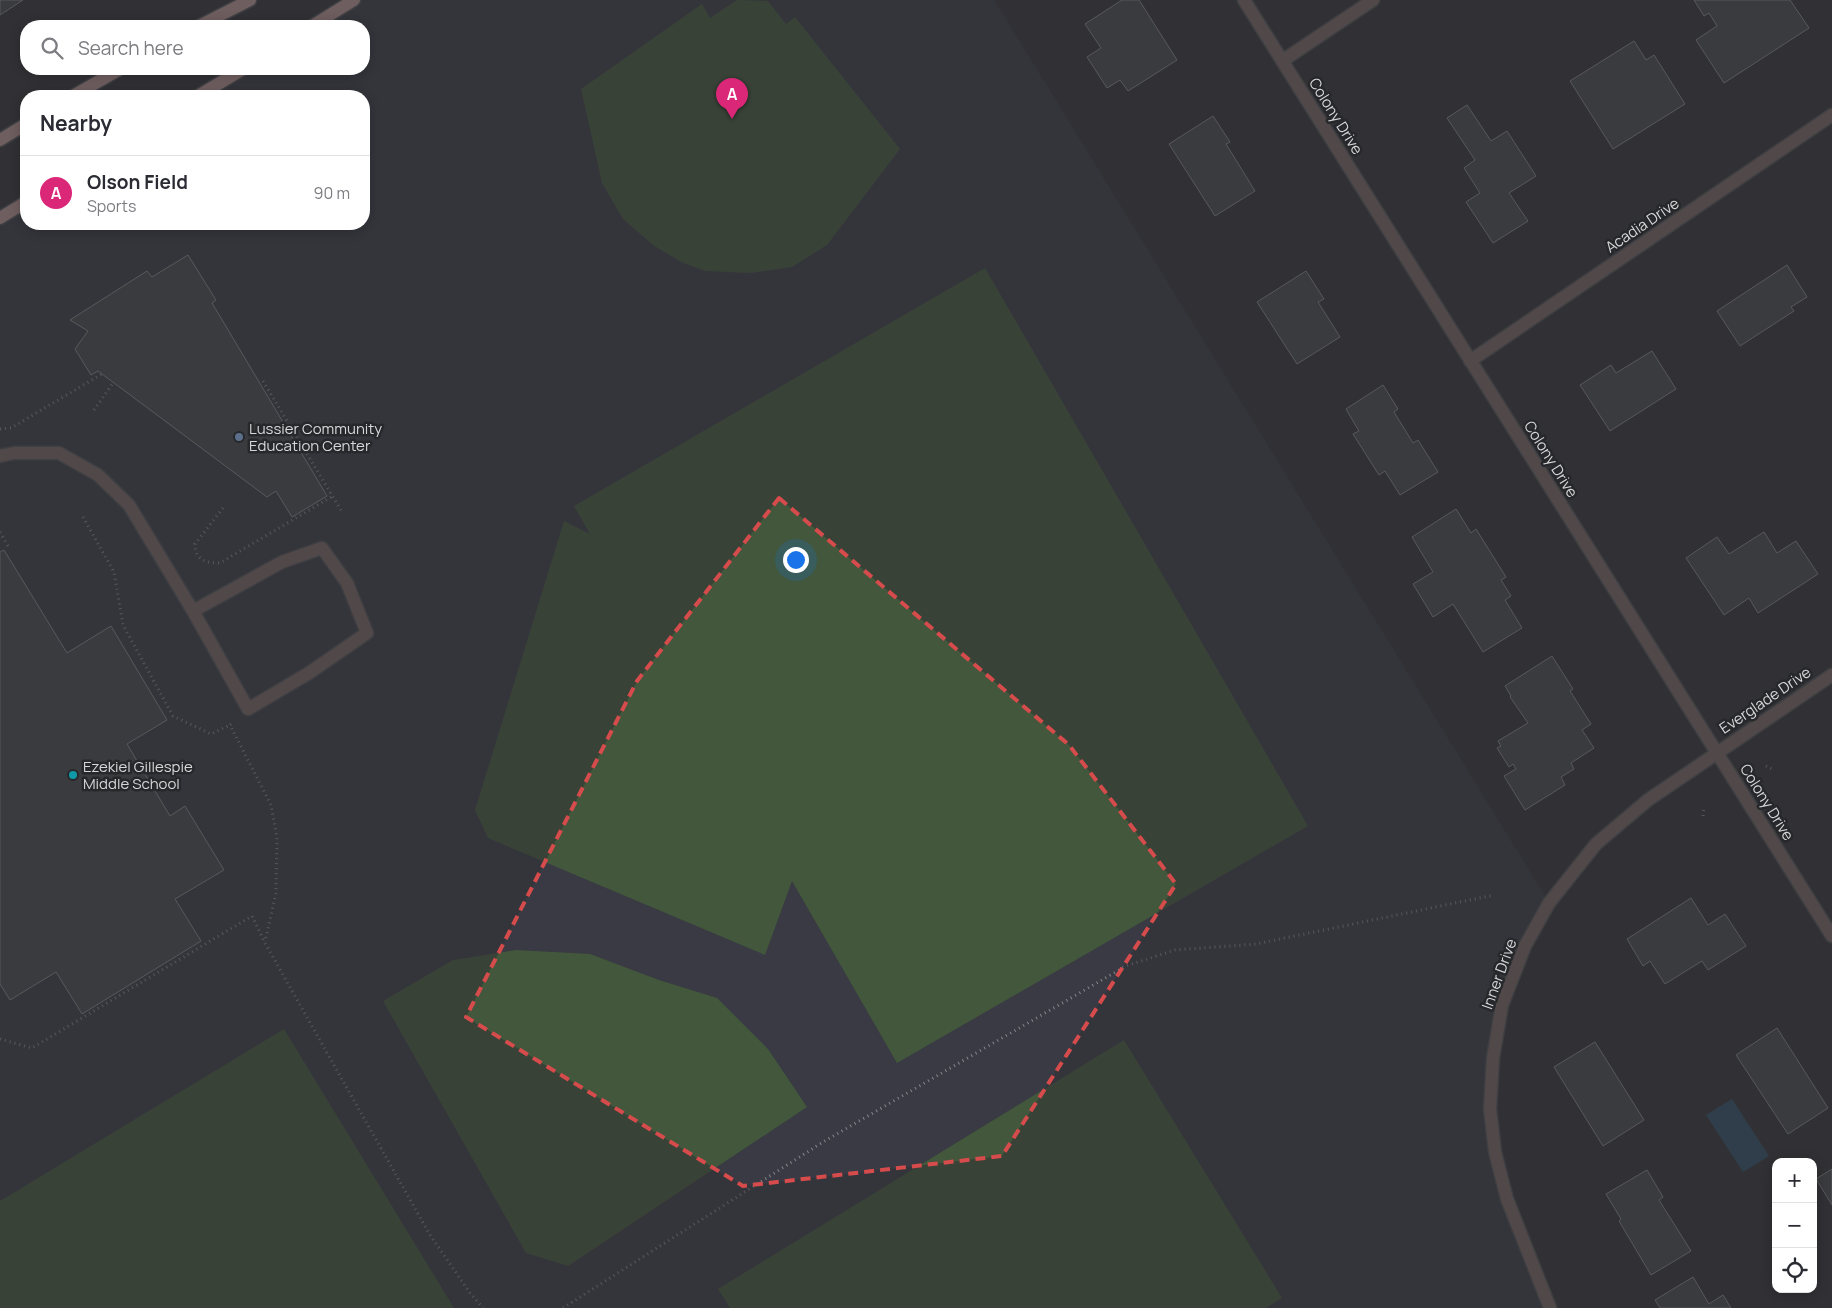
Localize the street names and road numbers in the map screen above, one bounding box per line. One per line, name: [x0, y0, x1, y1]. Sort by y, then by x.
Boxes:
street label: Colony Drive: [1304, 74, 1368, 158]
street label: Acadia Drive: [1601, 192, 1683, 257]
street label: Colony Drive: [1519, 417, 1583, 501]
street label: Everglade Drive: [1715, 661, 1815, 738]
street label: Colony Drive: [1735, 760, 1799, 844]
street label: Inner Drive: [1477, 936, 1522, 1012]

